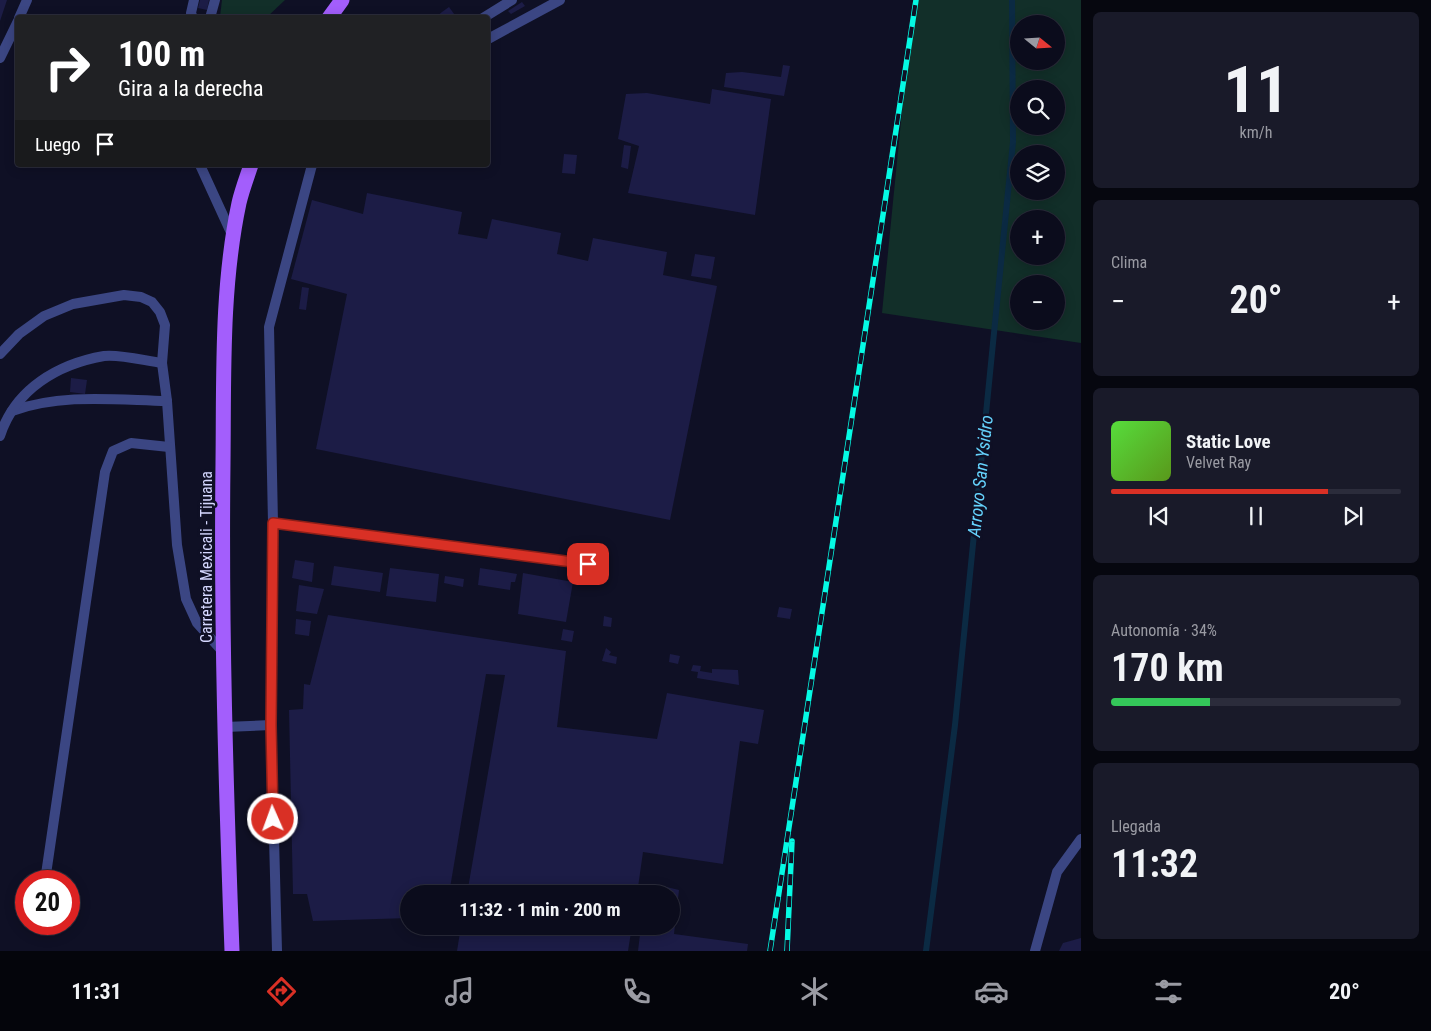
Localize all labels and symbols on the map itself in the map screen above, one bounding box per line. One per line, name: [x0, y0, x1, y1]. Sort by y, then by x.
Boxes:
north arrow: [1010, 15, 1065, 70]
water label: Arroyo San Ysidro: [963, 414, 997, 539]
street label: Carretera Mexicali - Tijuana: [197, 471, 216, 643]
pin: [567, 543, 609, 585]
position arrow: [246, 792, 298, 844]
speed limit sign: 20: [15, 870, 80, 935]

